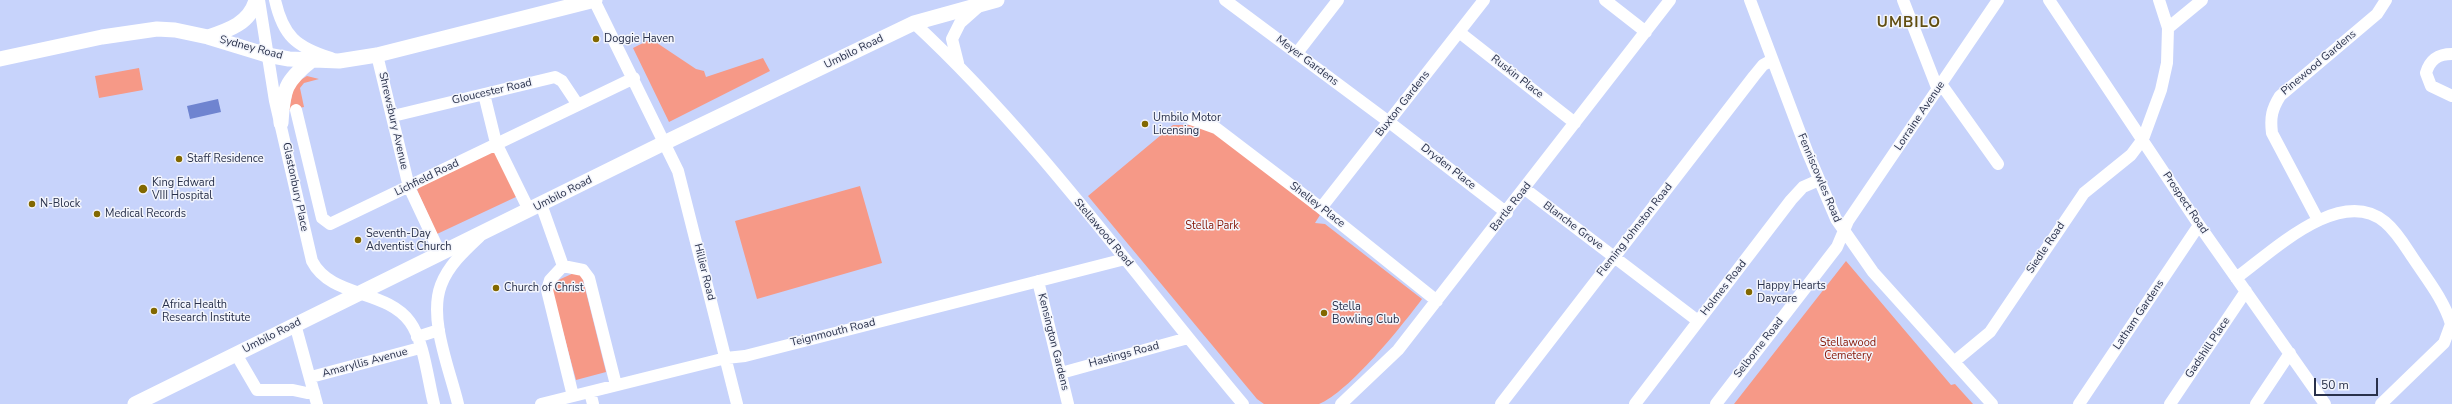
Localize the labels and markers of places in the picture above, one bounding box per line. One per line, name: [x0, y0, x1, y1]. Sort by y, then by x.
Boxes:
place label: Doggie Haven: [604, 32, 674, 46]
marker: Doggie Haven: [591, 34, 601, 44]
place label: Umbilo Motor Licensing: [1153, 111, 1221, 137]
marker: Umbilo Motor Licensing: [1140, 119, 1150, 129]
place label: Staff Residence: [187, 152, 264, 166]
marker: Staff Residence: [174, 154, 184, 164]
place label: King Edward VIII Hospital: [152, 176, 215, 202]
marker: King Edward VIII Hospital: [137, 183, 149, 195]
place label: N-Block: [40, 197, 80, 211]
marker: N-Block: [27, 199, 37, 209]
place label: Medical Records: [105, 207, 186, 221]
marker: Medical Records: [92, 209, 102, 219]
place label: Seventh-Day Adventist Church: [366, 227, 451, 253]
marker: Seventh-Day Adventist Church: [353, 235, 363, 245]
place label: Happy Hearts Daycare: [1757, 279, 1826, 305]
place label: Church of Christ: [504, 281, 584, 295]
marker: Church of Christ: [491, 283, 501, 293]
marker: Happy Hearts Daycare: [1744, 287, 1754, 297]
place label: Africa Health Research Institute: [162, 298, 250, 324]
place label: Stella Bowling Club: [1332, 300, 1399, 326]
marker: Africa Health Research Institute: [149, 306, 159, 316]
marker: Stella Bowling Club: [1319, 308, 1329, 318]

